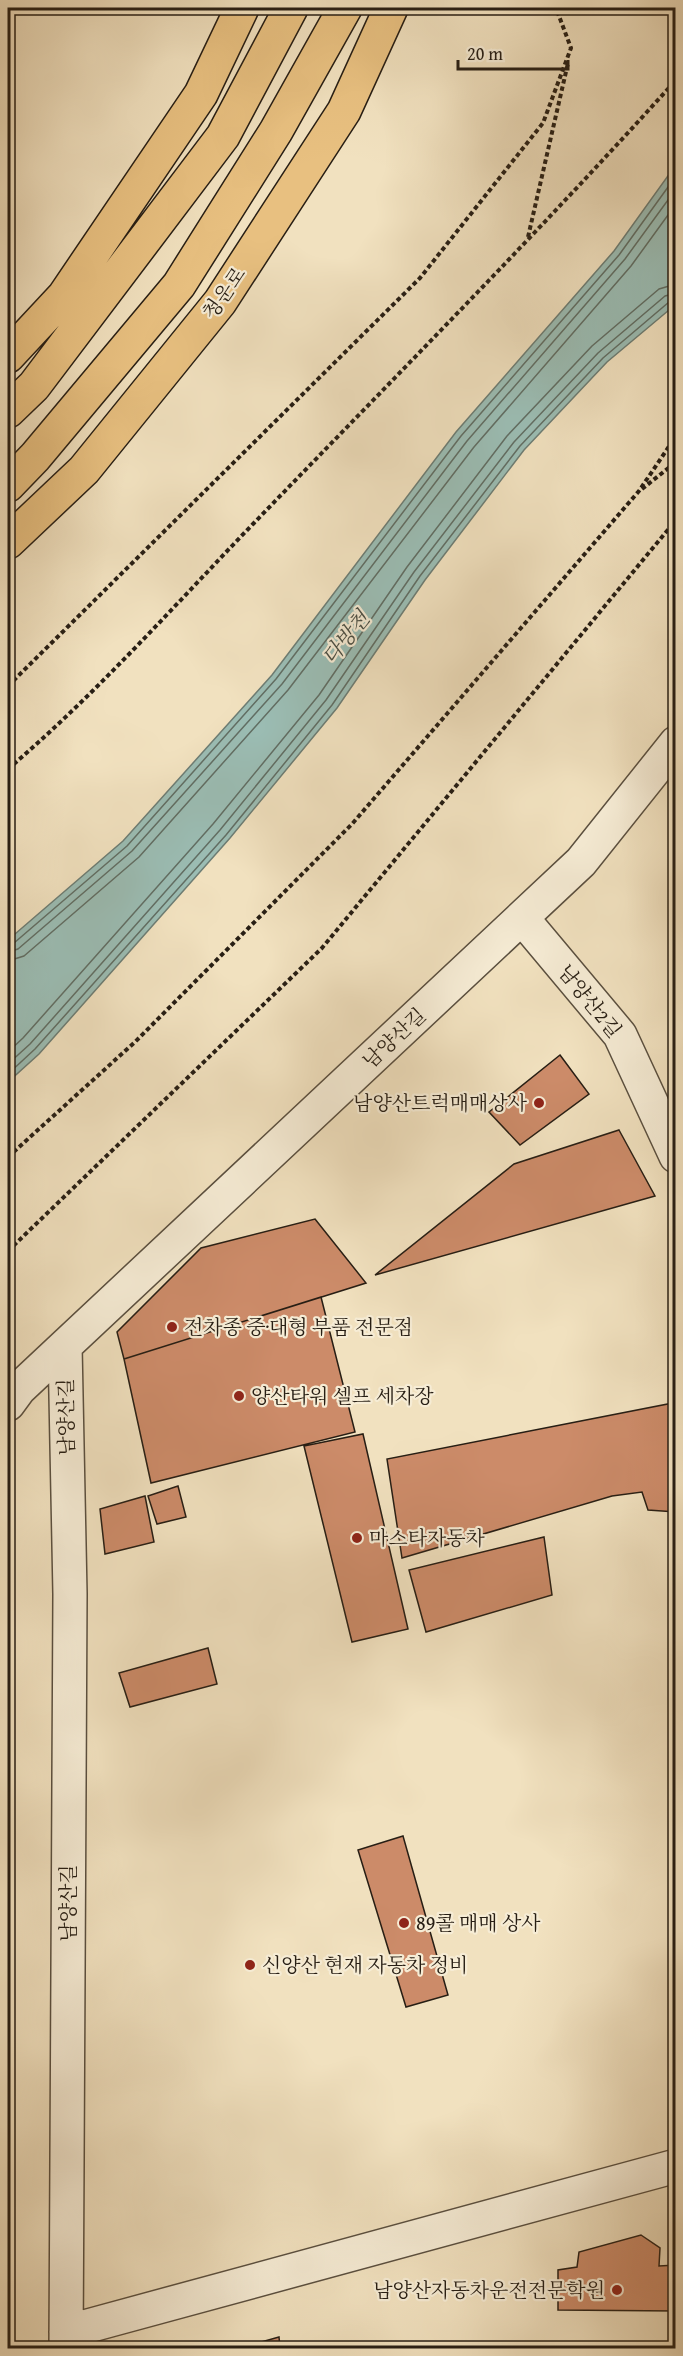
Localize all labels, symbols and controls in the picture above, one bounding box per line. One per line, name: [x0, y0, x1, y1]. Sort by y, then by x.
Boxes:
scale bar: [458, 33, 568, 71]
text: 20 m: [467, 40, 503, 67]
street label: 청운로: [195, 261, 252, 325]
water label: 다방천: [314, 603, 378, 671]
street label: 남양산2길: [552, 958, 629, 1044]
street label: 남양산길: [356, 1001, 432, 1075]
place label: 남양산트럭매매상사: [353, 1088, 528, 1117]
marker: 남양산트럭매매상사: [532, 1096, 546, 1110]
place label: 전차종 중·대형 부품 전문점: [184, 1312, 413, 1341]
marker: 전차종 중·대형 부품 전문점: [165, 1320, 179, 1334]
street label: 남양산길: [50, 1378, 81, 1456]
place label: 양산타워 셀프 세차장: [251, 1381, 434, 1410]
marker: 양산타워 셀프 세차장: [232, 1389, 246, 1403]
place label: 마스타자동차: [369, 1523, 486, 1552]
marker: 마스타자동차: [350, 1531, 364, 1545]
street label: 남양산길: [53, 1864, 82, 1942]
place label: 89콜 매매 상사: [416, 1908, 541, 1937]
marker: 89콜 매매 상사: [397, 1916, 411, 1930]
place label: 신양산 현재 자동차 정비: [262, 1950, 468, 1979]
marker: 신양산 현재 자동차 정비: [243, 1958, 257, 1972]
place label: 남양산자동차운전전문학원: [373, 2275, 605, 2304]
marker: 남양산자동차운전전문학원: [610, 2283, 624, 2297]

